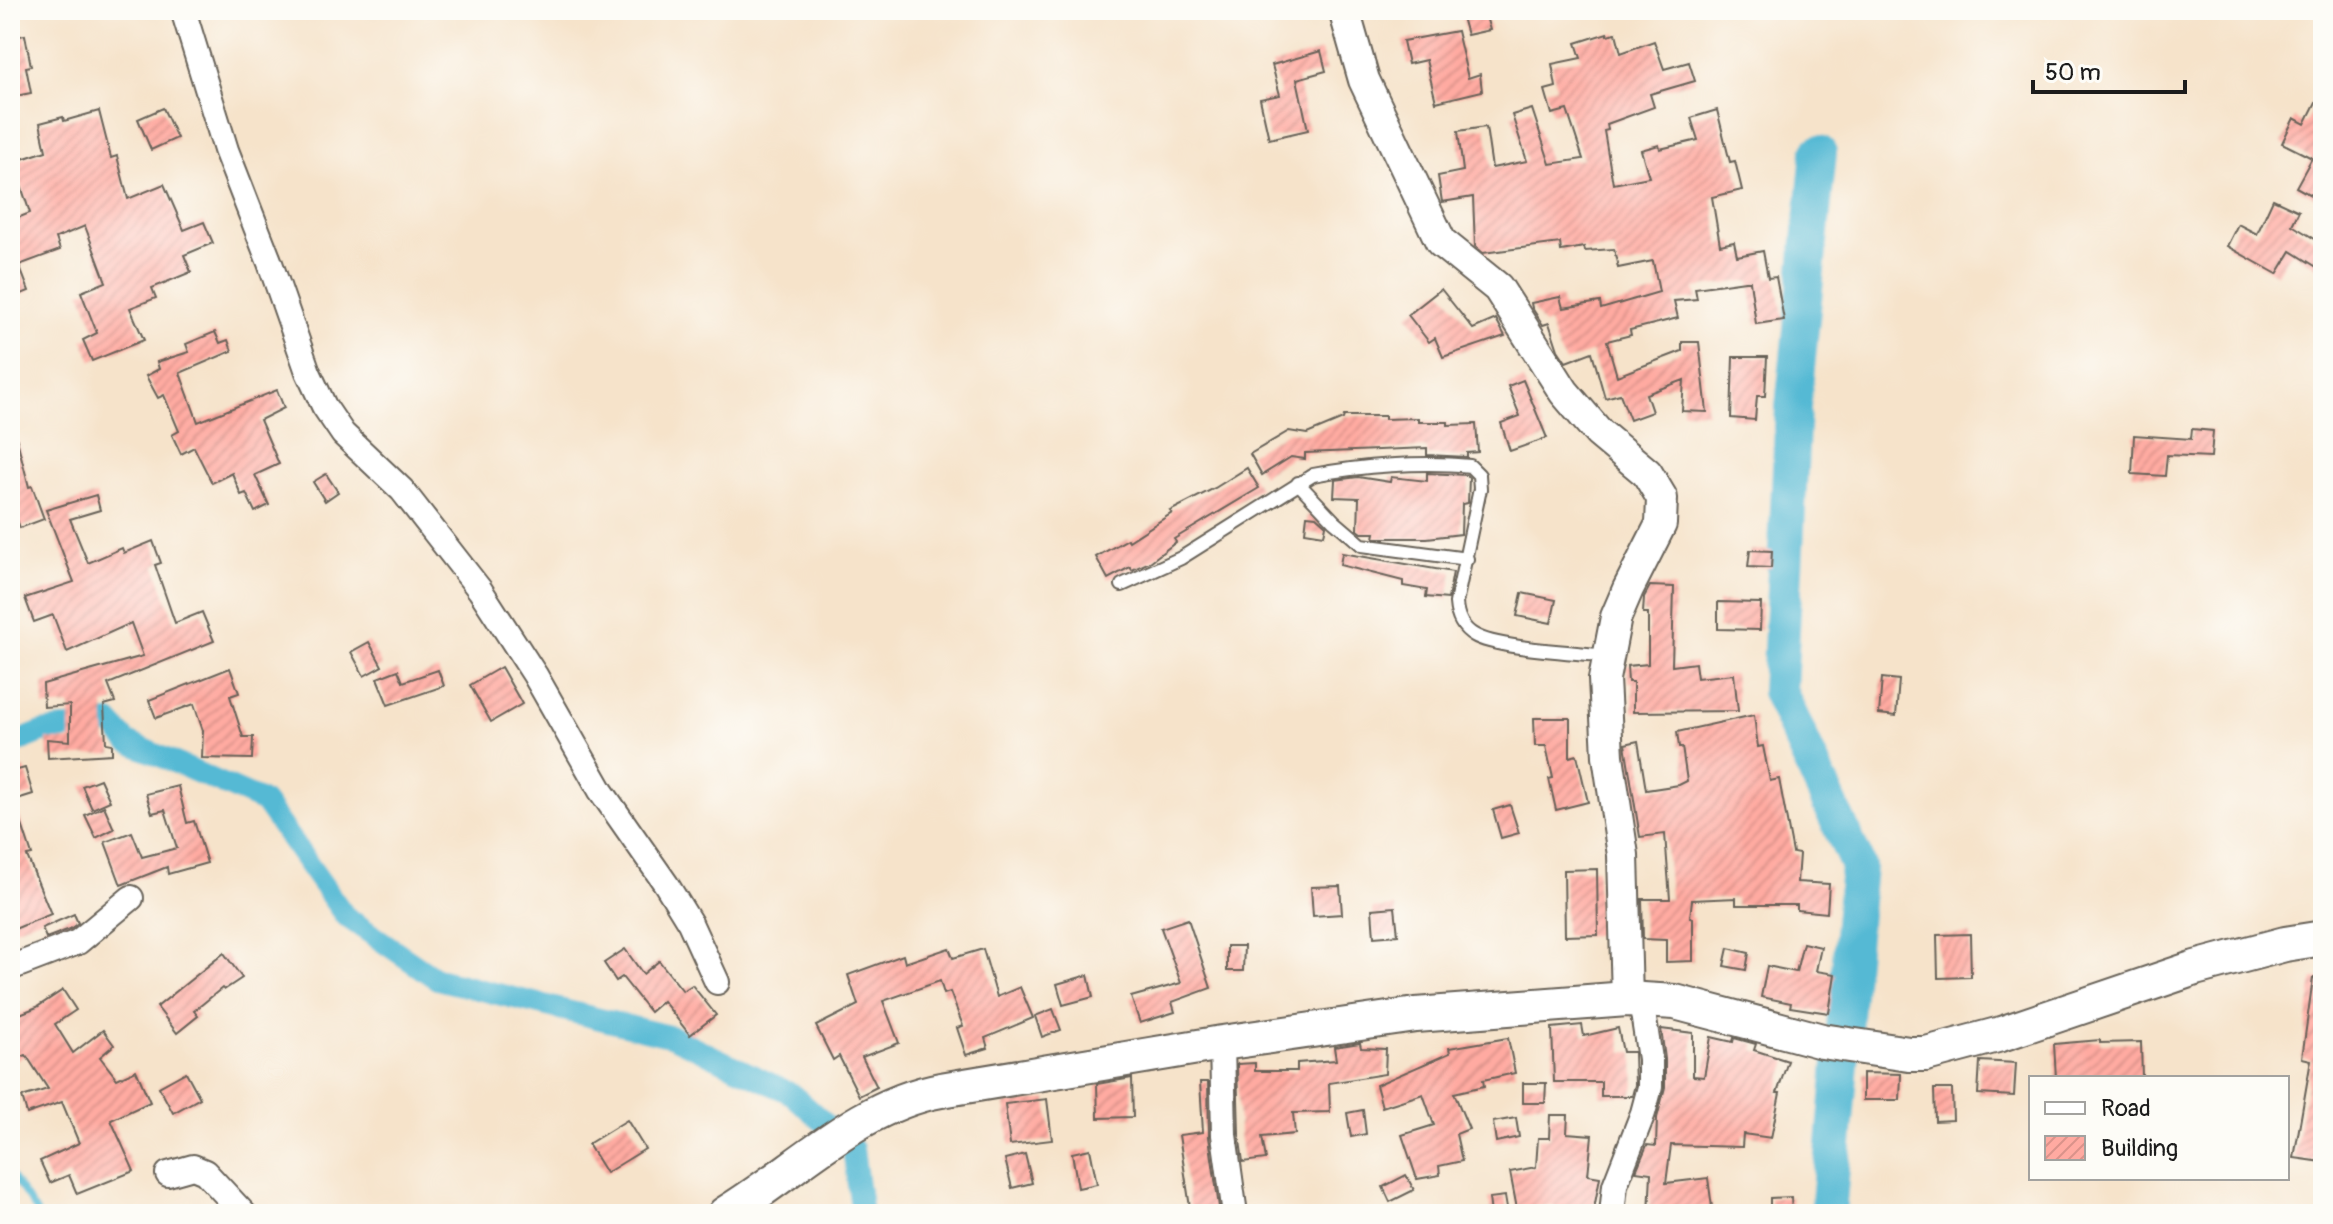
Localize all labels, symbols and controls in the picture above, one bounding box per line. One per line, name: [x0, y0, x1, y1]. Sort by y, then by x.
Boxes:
scale bar: [2033, 44, 2185, 94]
text: 50 m: [2045, 58, 2101, 87]
legend: [2029, 1076, 2289, 1180]
text: Road: [2101, 1094, 2151, 1123]
text: Building: [2101, 1134, 2178, 1163]

